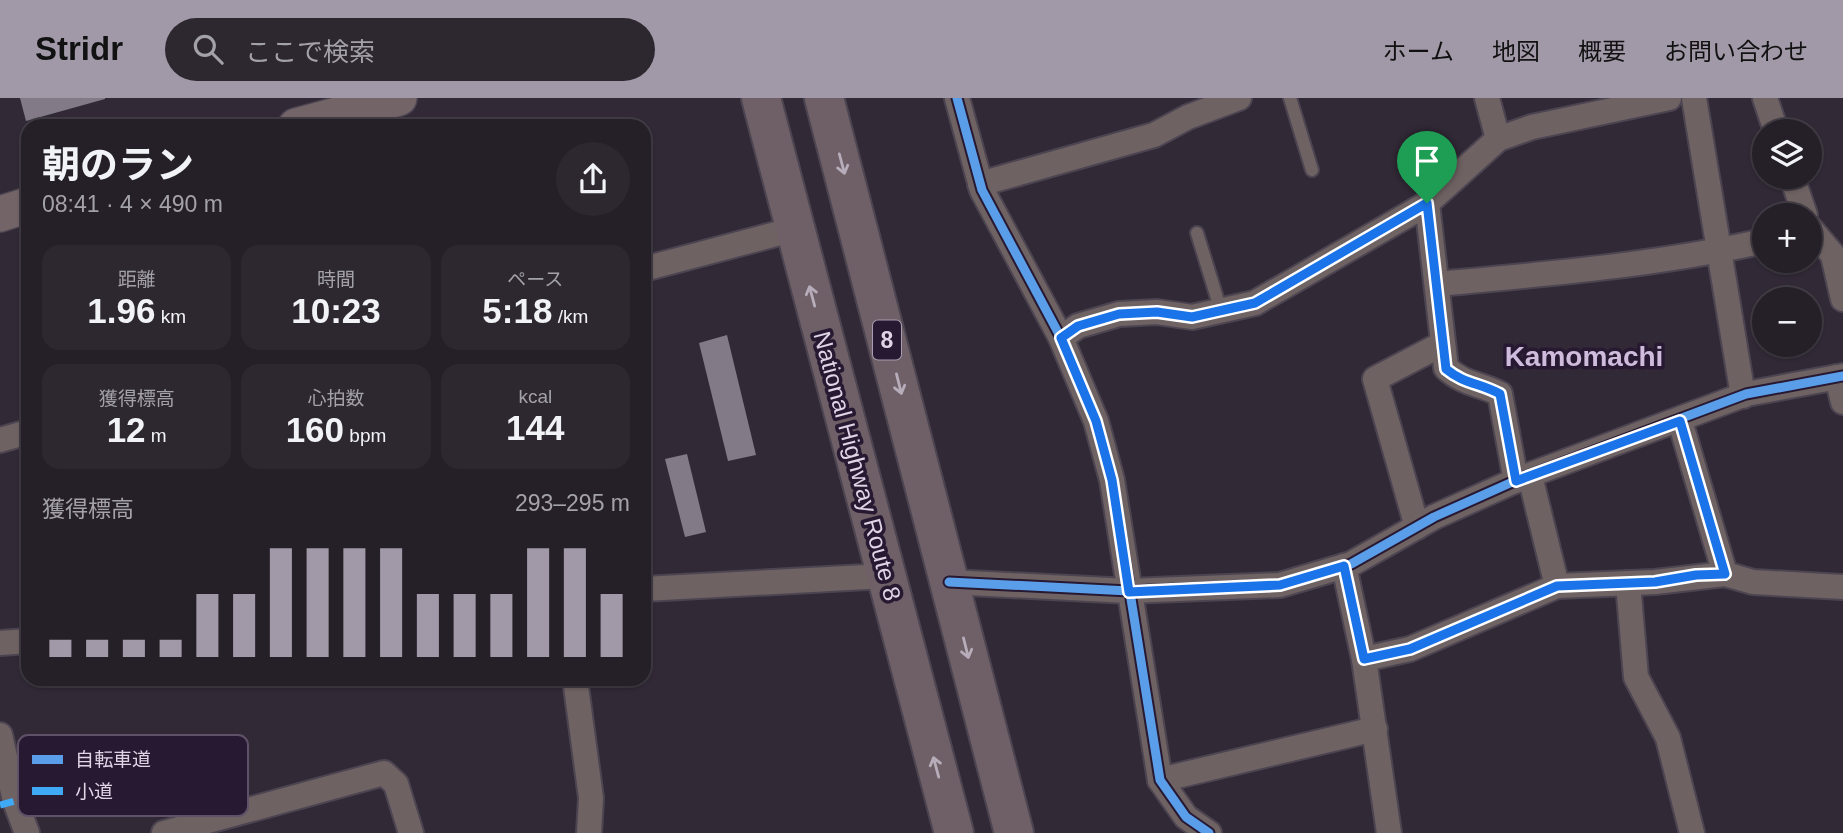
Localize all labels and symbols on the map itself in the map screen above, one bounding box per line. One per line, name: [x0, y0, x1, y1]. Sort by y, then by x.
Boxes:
pin: [1397, 131, 1457, 203]
one-way arrow: [836, 152, 849, 175]
one-way arrow: [805, 285, 818, 308]
road number: 8: [873, 320, 901, 360]
street label: National Highway Route 8: [809, 328, 906, 603]
district label: Kamomachi: [1505, 341, 1663, 372]
one-way arrow: [893, 372, 906, 395]
one-way arrow: [960, 636, 973, 659]
legend: [18, 735, 248, 816]
text: 自転車道: [75, 749, 151, 770]
one-way arrow: [929, 756, 942, 779]
text: 小道: [75, 781, 113, 802]

